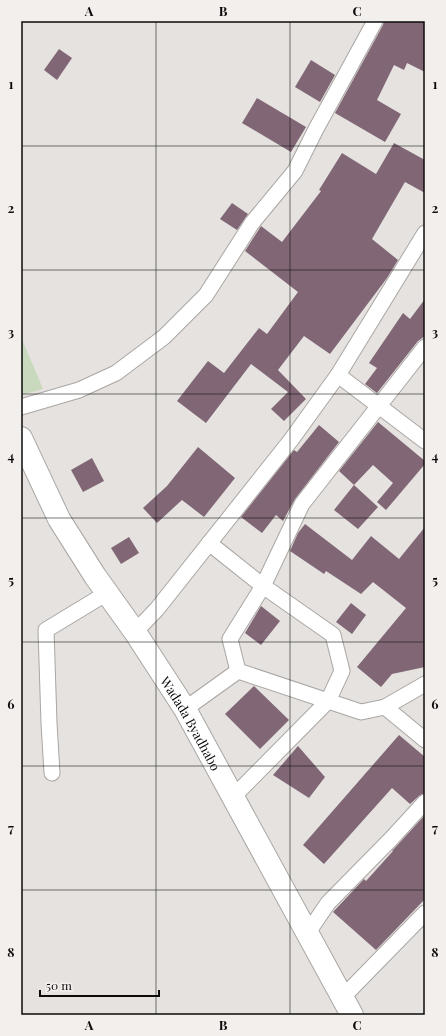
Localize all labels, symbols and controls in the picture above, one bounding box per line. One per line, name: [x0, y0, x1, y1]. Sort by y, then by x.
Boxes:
text: A: [84, 2, 94, 19]
text: B: [219, 2, 228, 19]
text: C: [352, 2, 362, 19]
text: 1: [9, 75, 14, 92]
text: 1: [433, 75, 438, 92]
text: 2: [8, 199, 15, 216]
text: 2: [432, 199, 439, 216]
text: 3: [8, 323, 14, 340]
text: 3: [432, 323, 438, 340]
text: 4: [8, 447, 15, 464]
text: 4: [432, 447, 439, 464]
text: 5: [8, 571, 14, 588]
text: 5: [432, 571, 438, 588]
street label: Wadada Byadhabo: [157, 672, 225, 773]
text: 6: [7, 695, 15, 712]
text: 6: [431, 695, 439, 712]
text: 7: [8, 819, 14, 836]
text: 7: [432, 819, 438, 836]
text: 8: [7, 943, 15, 960]
text: 8: [431, 943, 439, 960]
scale bar: [40, 972, 159, 998]
text: 50 m: [46, 977, 72, 993]
text: A: [84, 1016, 94, 1033]
text: B: [219, 1016, 228, 1033]
text: C: [352, 1016, 362, 1033]

